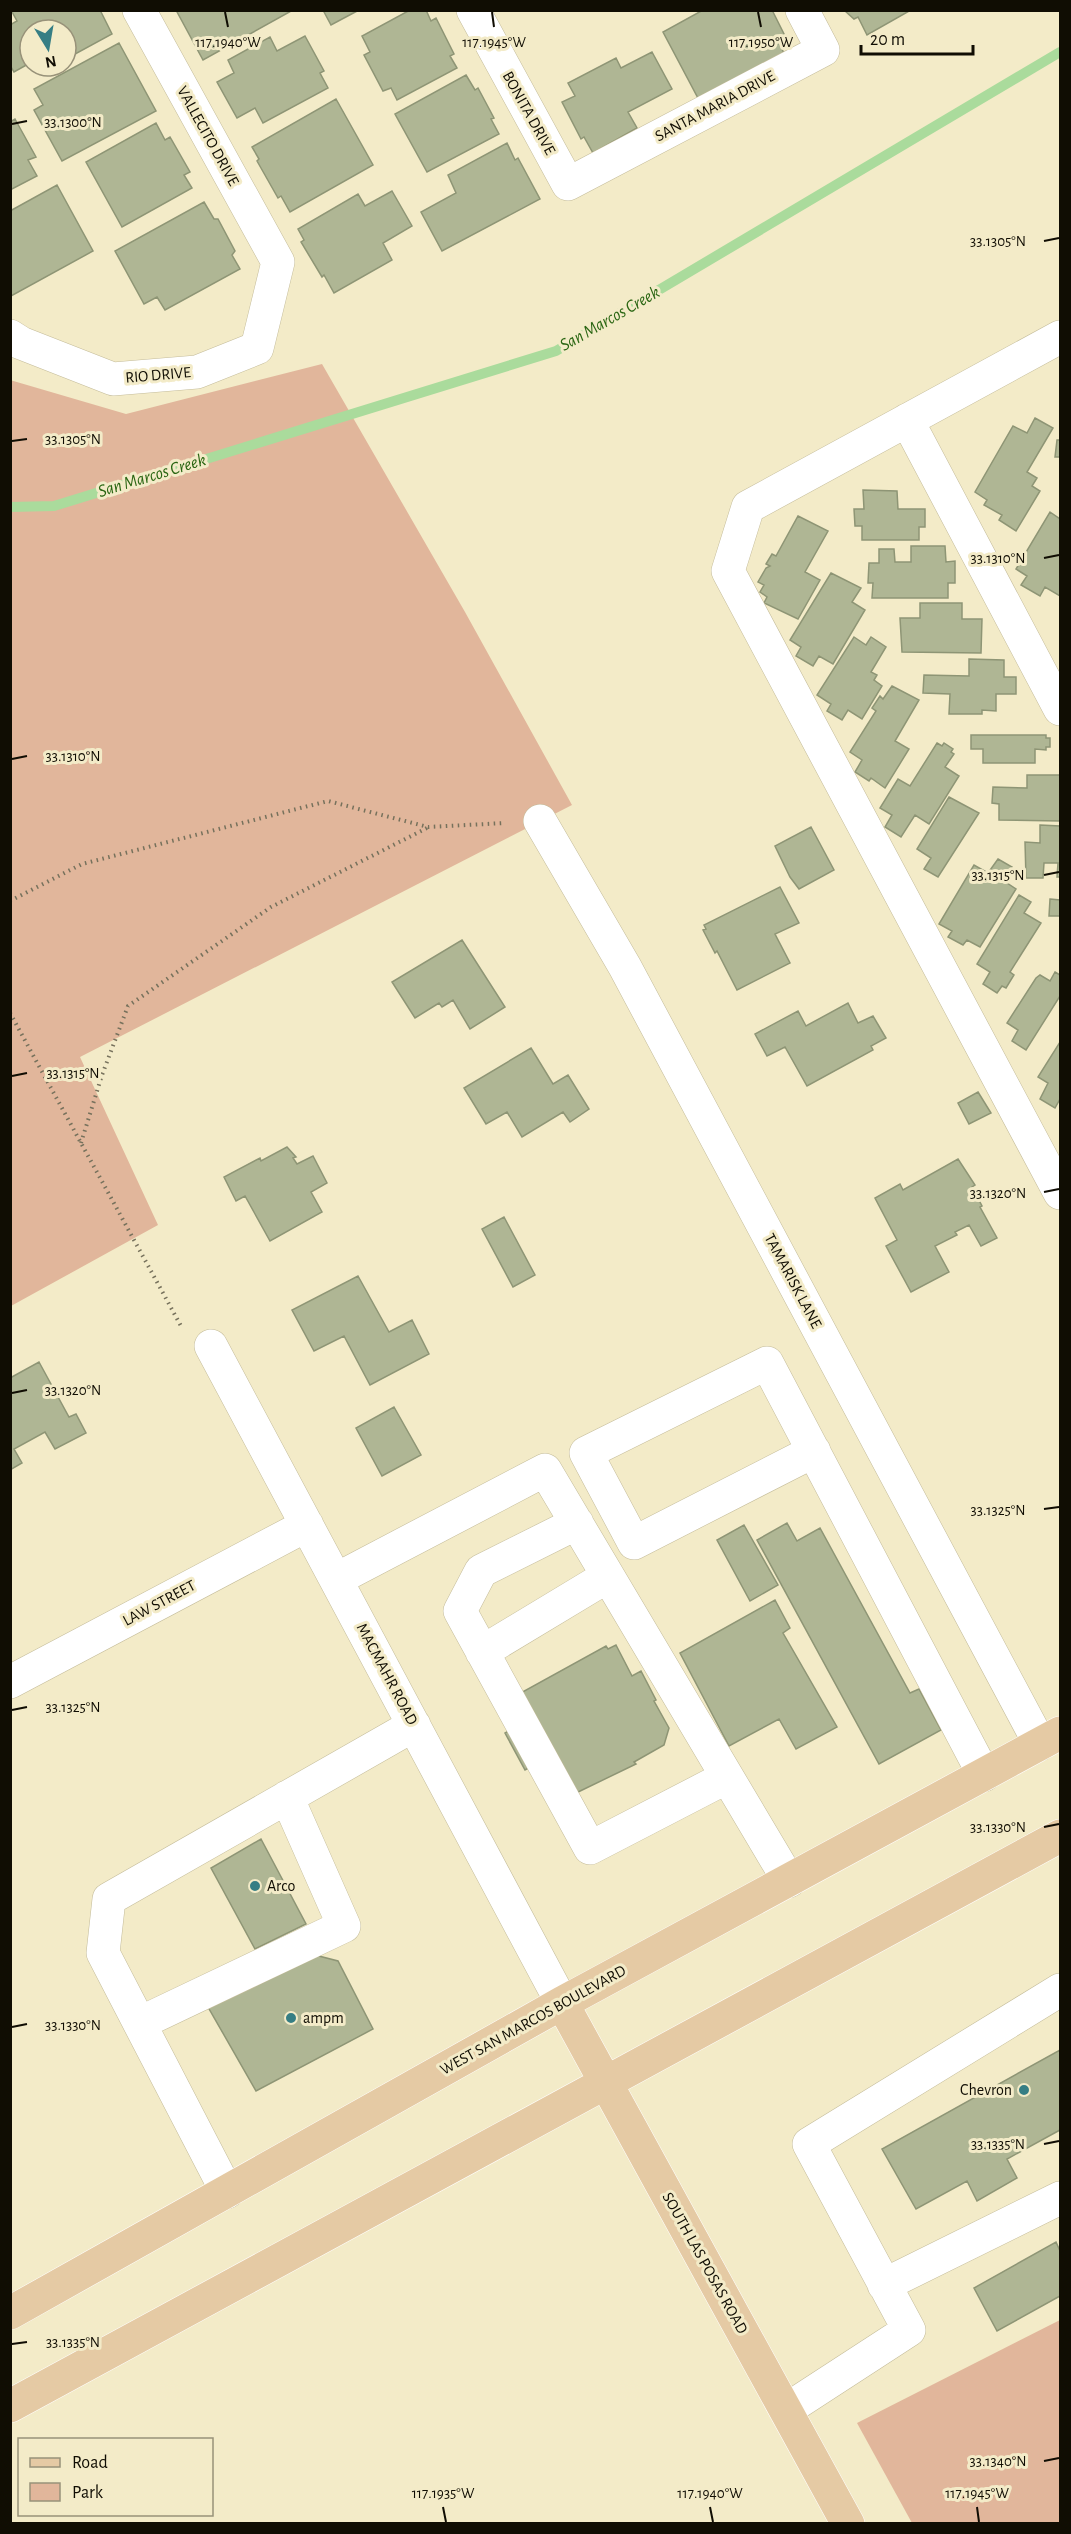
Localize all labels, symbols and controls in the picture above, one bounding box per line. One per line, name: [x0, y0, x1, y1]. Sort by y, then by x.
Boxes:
north arrow: [18, 18, 78, 78]
scale bar: [861, 18, 974, 56]
text: 20 m: [870, 31, 905, 49]
text: 117.1940°W: [195, 35, 261, 50]
text: 117.1945°W: [462, 35, 526, 50]
text: 117.1950°W: [729, 35, 794, 50]
text: N: [44, 53, 58, 71]
street label: SANTA MARIA DRIVE: [652, 68, 778, 144]
street label: BONITA DRIVE: [500, 69, 559, 158]
street label: VALLECITO DRIVE: [174, 84, 242, 189]
text: 33.1300°N: [44, 115, 102, 130]
text: 33.1305°N: [970, 234, 1026, 249]
water label: San Marcos Creek: [557, 283, 663, 355]
street label: RIO DRIVE: [125, 364, 192, 386]
text: 33.1305°N: [45, 432, 101, 447]
water label: San Marcos Creek: [96, 451, 208, 501]
text: 33.1310°N: [971, 551, 1025, 566]
text: 33.1310°N: [46, 749, 100, 764]
text: 33.1315°N: [971, 868, 1025, 883]
text: 33.1315°N: [46, 1066, 100, 1081]
text: 33.1320°N: [970, 1186, 1026, 1201]
street label: TAMARISK LANE: [761, 1231, 825, 1331]
text: 33.1320°N: [45, 1383, 101, 1398]
text: 33.1325°N: [971, 1503, 1025, 1518]
street label: LAW STREET: [120, 1577, 198, 1629]
street label: MACMAHR ROAD: [354, 1621, 420, 1727]
text: 33.1325°N: [46, 1700, 100, 1715]
text: 33.1330°N: [970, 1820, 1026, 1835]
place label: Arco: [267, 1878, 295, 1894]
marker: Arco: [248, 1879, 262, 1893]
street label: WEST SAN MARCOS BOULEVARD: [437, 1962, 629, 2078]
place label: ampm: [303, 2010, 344, 2026]
marker: ampm: [284, 2011, 298, 2025]
text: 33.1330°N: [45, 2018, 101, 2033]
place label: Chevron: [960, 2082, 1012, 2098]
marker: Chevron: [1017, 2083, 1031, 2097]
text: 33.1335°N: [971, 2137, 1025, 2152]
street label: SOUTH LAS POSAS ROAD: [659, 2190, 751, 2336]
text: 33.1335°N: [46, 2335, 100, 2350]
legend: [18, 2438, 213, 2516]
text: Road: [72, 2454, 108, 2472]
text: 33.1340°N: [970, 2454, 1026, 2469]
text: Park: [72, 2484, 104, 2502]
text: 117.1935°W: [412, 2486, 475, 2501]
text: 117.1940°W: [677, 2486, 743, 2501]
text: 117.1945°W: [945, 2486, 1009, 2501]

